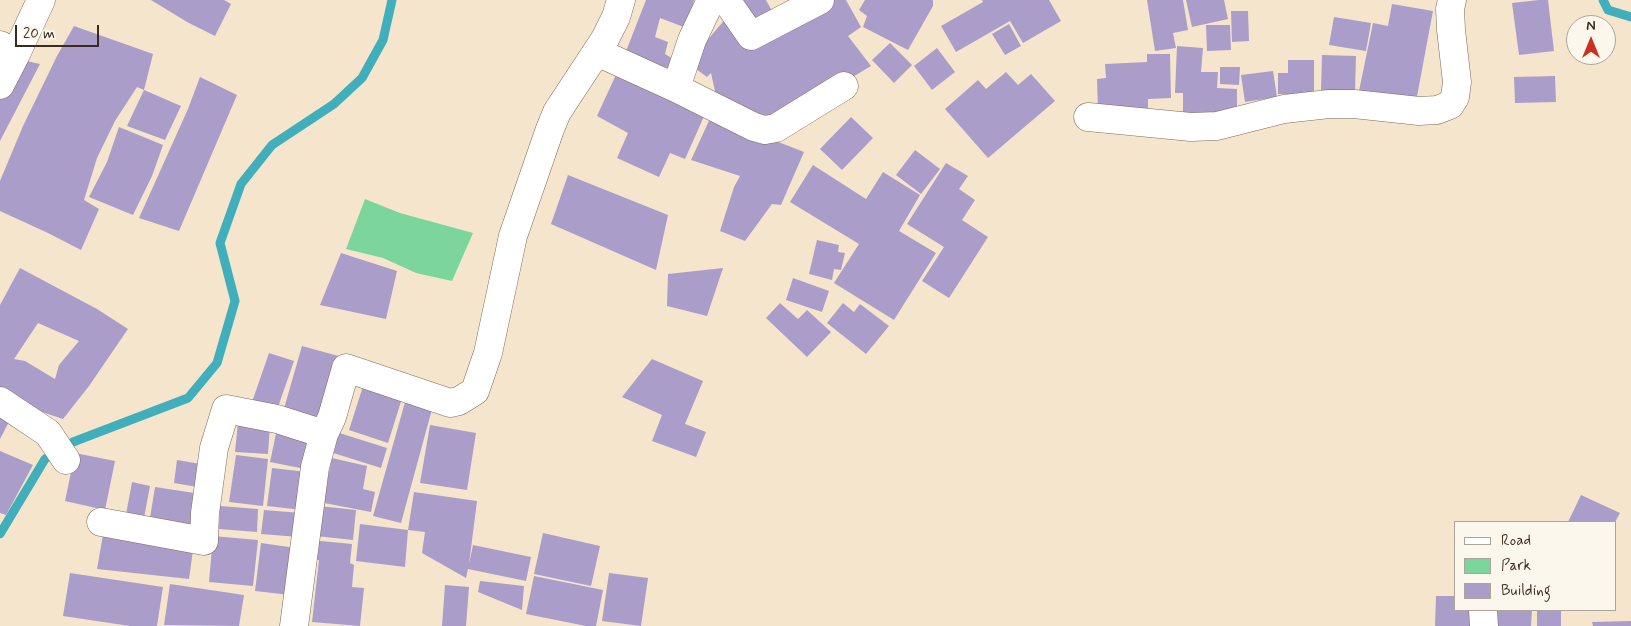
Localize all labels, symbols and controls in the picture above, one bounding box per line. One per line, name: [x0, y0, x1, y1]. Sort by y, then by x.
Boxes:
scale bar: [18, 15, 101, 47]
north arrow: [1566, 15, 1616, 65]
text: N: [1586, 17, 1596, 35]
text: 20 m: [23, 24, 55, 44]
legend: [1454, 521, 1616, 611]
text: Road: [1501, 531, 1531, 551]
text: Park: [1501, 556, 1531, 576]
text: Building: [1501, 581, 1551, 601]

